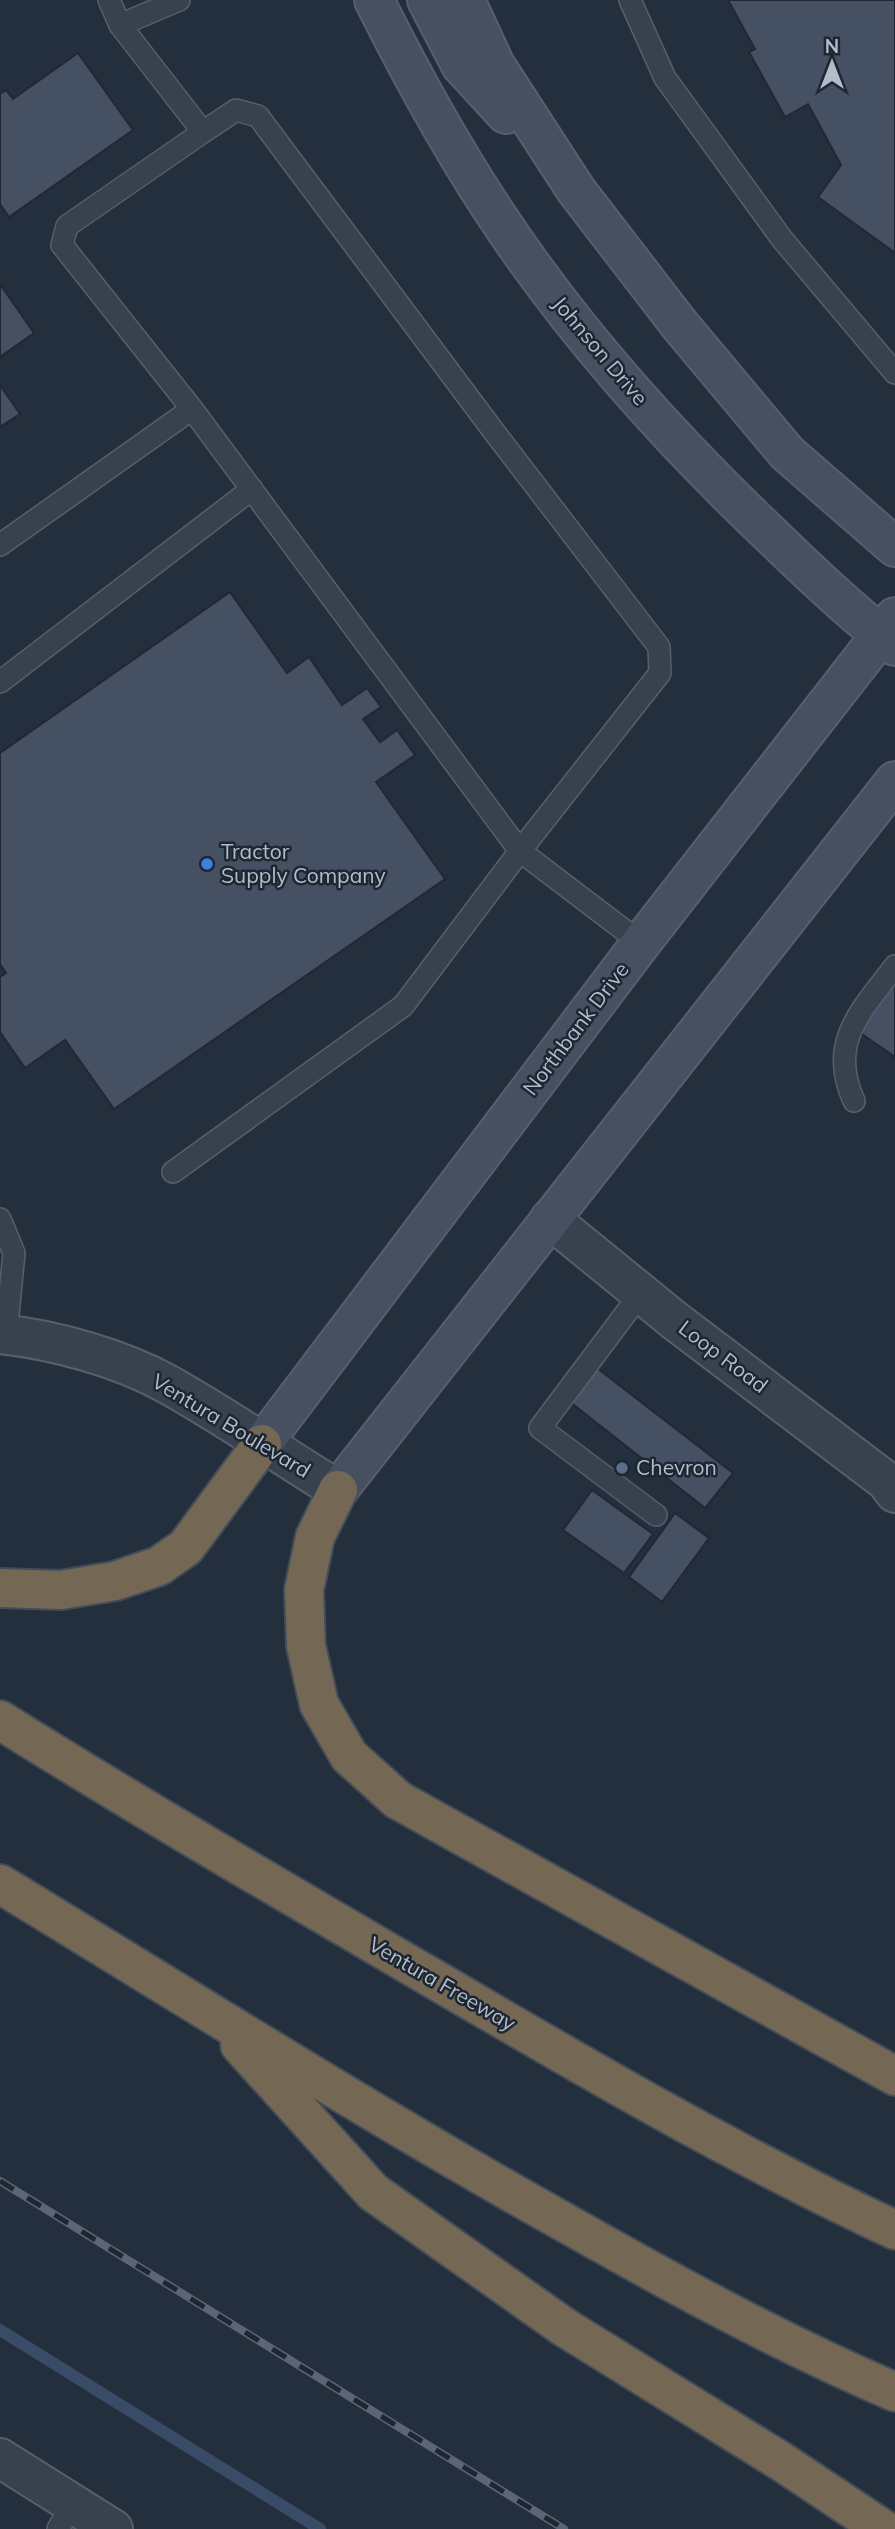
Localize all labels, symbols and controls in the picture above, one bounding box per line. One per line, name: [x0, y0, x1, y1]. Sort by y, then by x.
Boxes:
north arrow: [797, 28, 867, 98]
text: N: [825, 34, 839, 58]
street label: Johnson Drive: [548, 291, 654, 410]
place label: Tractor Supply Company: [221, 838, 386, 888]
marker: Tractor Supply Company: [199, 856, 215, 872]
street label: Northbank Drive: [517, 957, 634, 1100]
street label: Loop Road: [674, 1314, 773, 1398]
street label: Ventura Boulevard: [147, 1368, 316, 1483]
place label: Chevron: [636, 1454, 717, 1480]
marker: Chevron: [614, 1460, 630, 1476]
street label: Ventura Freeway: [364, 1930, 521, 2036]

